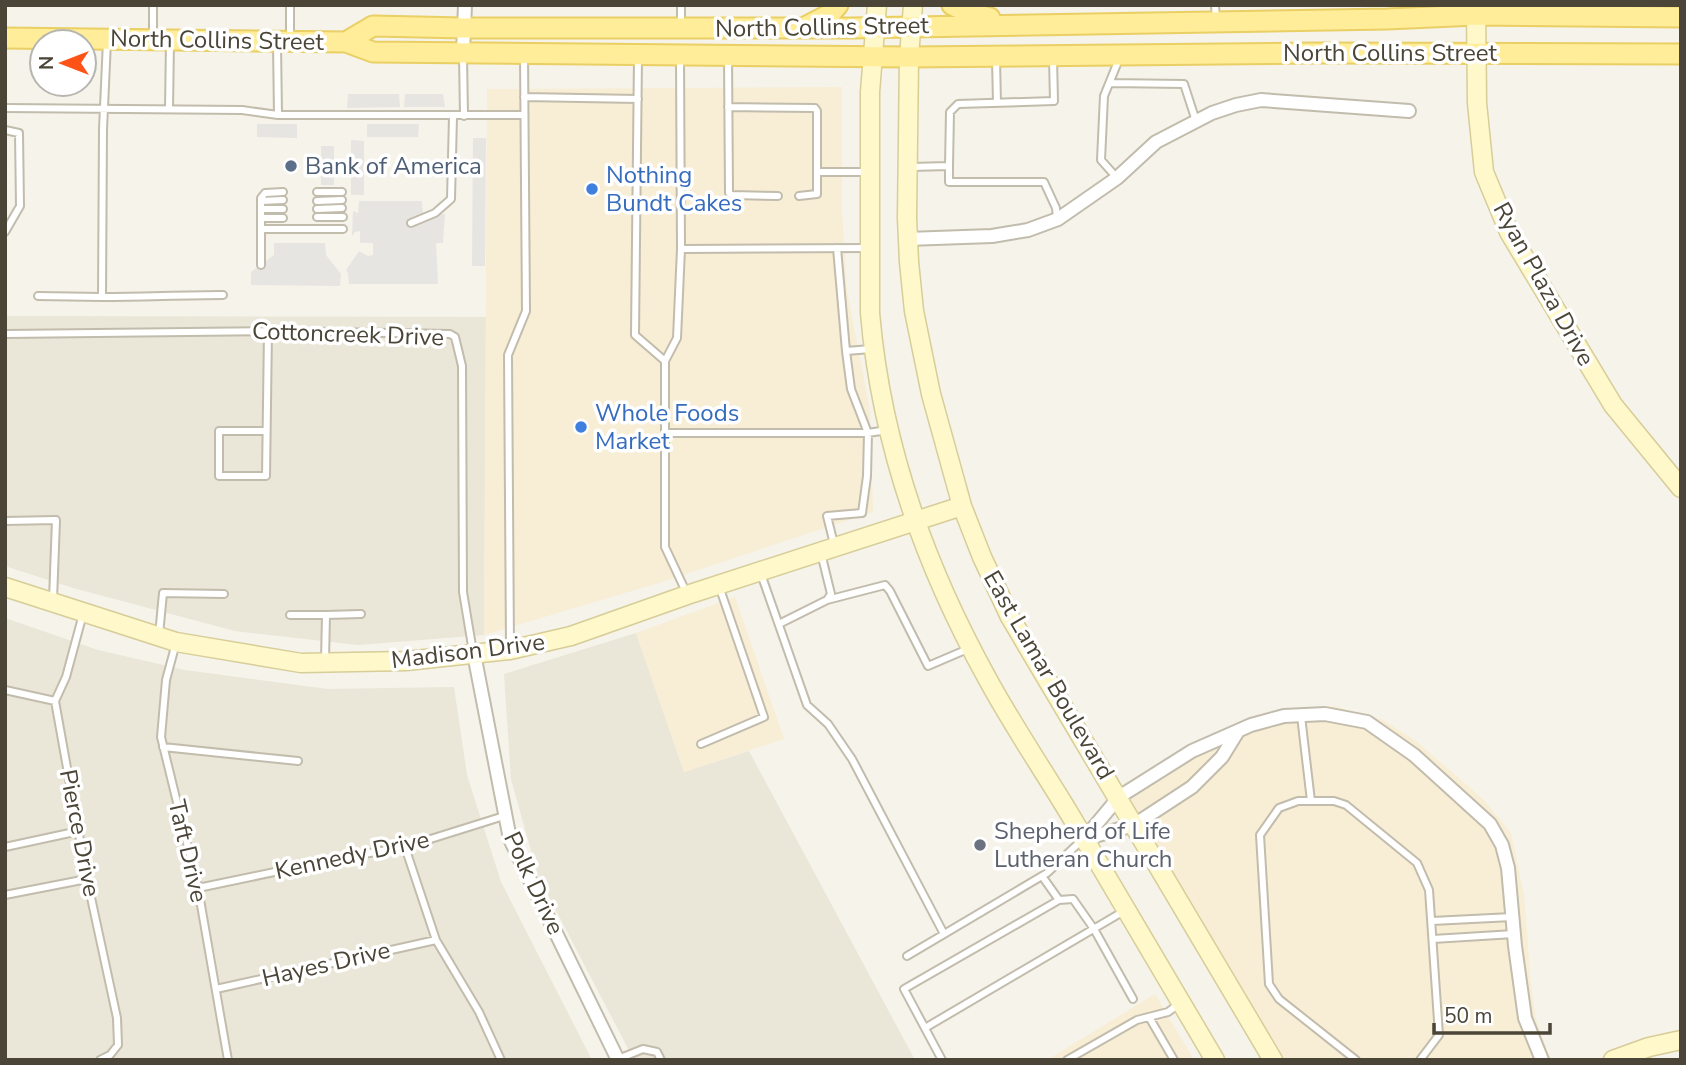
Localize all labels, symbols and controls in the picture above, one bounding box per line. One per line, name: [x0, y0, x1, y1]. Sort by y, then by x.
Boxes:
street label: North Collins Street: [715, 9, 930, 45]
street label: North Collins Street: [110, 22, 325, 58]
north arrow: [28, 28, 98, 98]
street label: North Collins Street: [1283, 37, 1497, 69]
text: N: [34, 56, 60, 70]
place label: Bank of America: [305, 150, 482, 182]
marker: Bank of America: [283, 158, 299, 174]
place label: Nothing Bundt Cakes: [606, 159, 742, 219]
marker: Nothing Bundt Cakes: [584, 181, 600, 197]
street label: Ryan Plaza Drive: [1486, 196, 1602, 372]
street label: Cottoncreek Drive: [251, 315, 445, 353]
place label: Whole Foods Market: [595, 397, 739, 457]
marker: Whole Foods Market: [573, 419, 589, 435]
street label: East Lamar Boulevard: [976, 565, 1122, 785]
street label: Madison Drive: [389, 626, 547, 676]
street label: Pierce Drive: [52, 767, 108, 899]
street label: Taft Drive: [161, 797, 215, 905]
place label: Shepherd of Life Lutheran Church: [994, 815, 1172, 875]
street label: Kennedy Drive: [272, 823, 432, 887]
street label: Polk Drive: [496, 826, 572, 940]
marker: Shepherd of Life Lutheran Church: [972, 837, 988, 853]
street label: Hayes Drive: [259, 934, 393, 994]
scale bar: [1434, 992, 1550, 1036]
text: 50 m: [1444, 1002, 1493, 1030]

